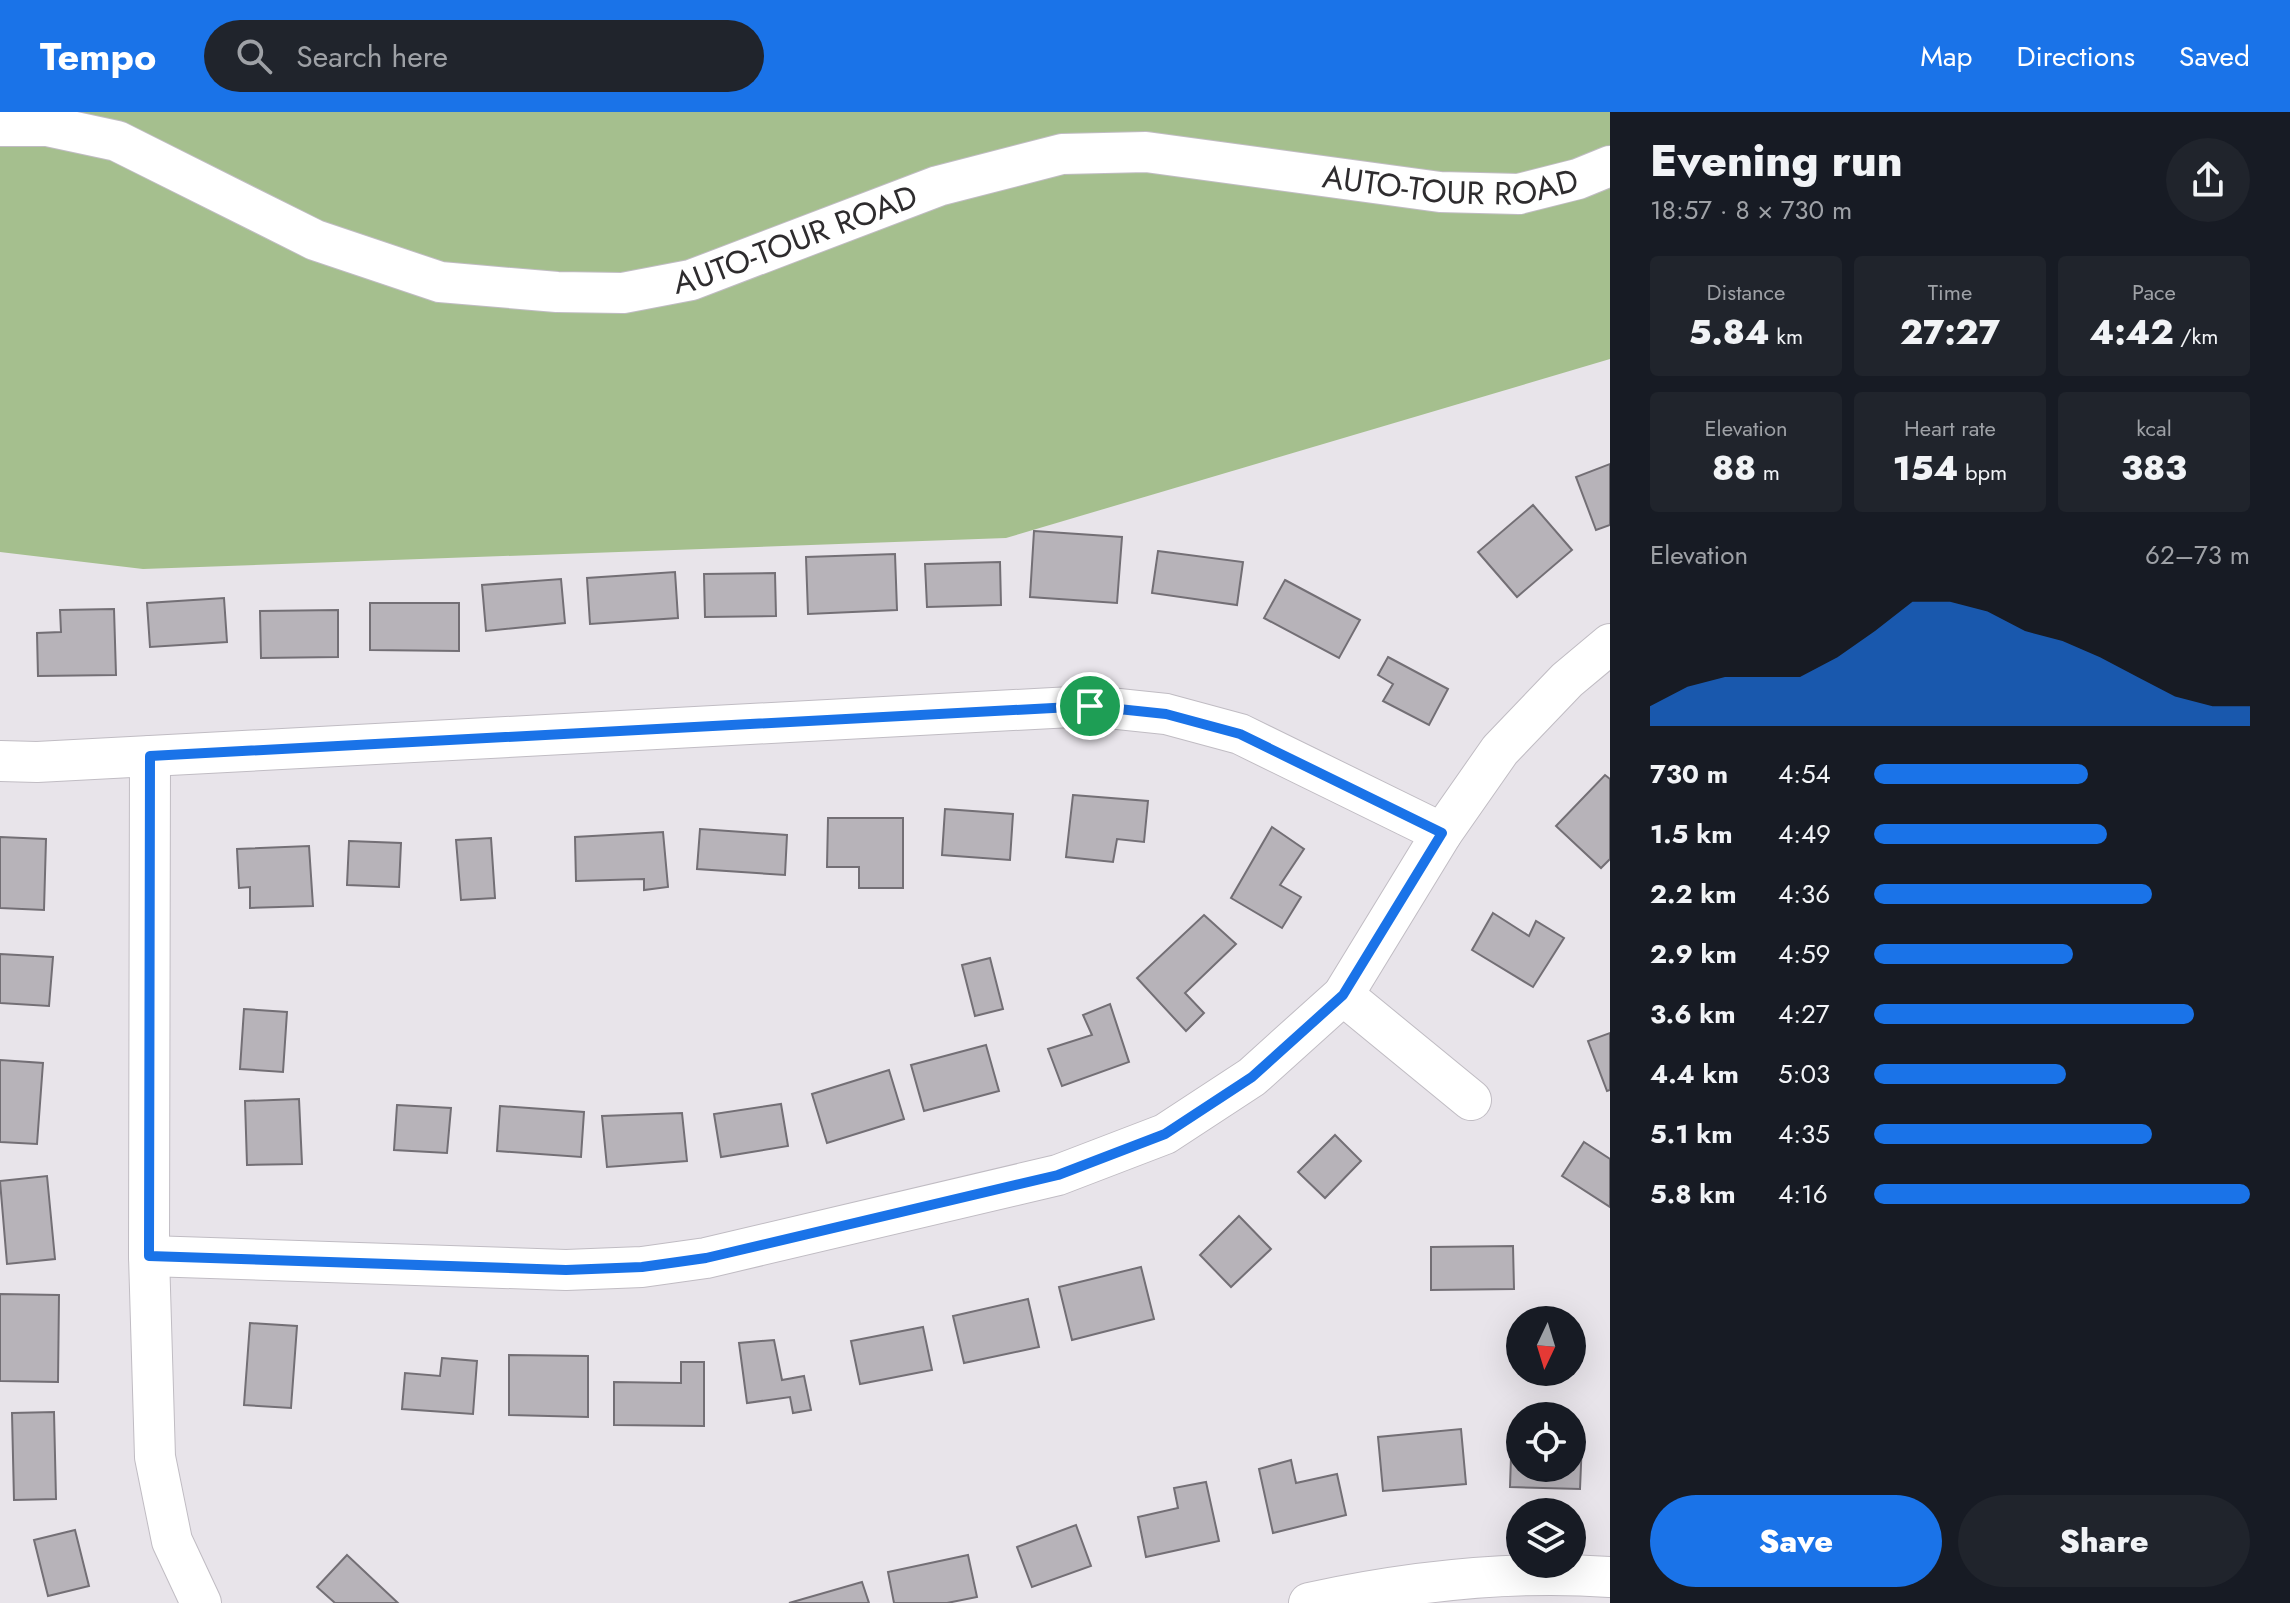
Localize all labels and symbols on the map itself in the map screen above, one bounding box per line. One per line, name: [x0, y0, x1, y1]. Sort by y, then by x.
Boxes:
street label: AUTO-TOUR ROAD: [1320, 153, 1583, 218]
street label: AUTO-TOUR ROAD: [670, 173, 924, 306]
pin: [1056, 672, 1124, 740]
north arrow: [1506, 1306, 1586, 1386]

